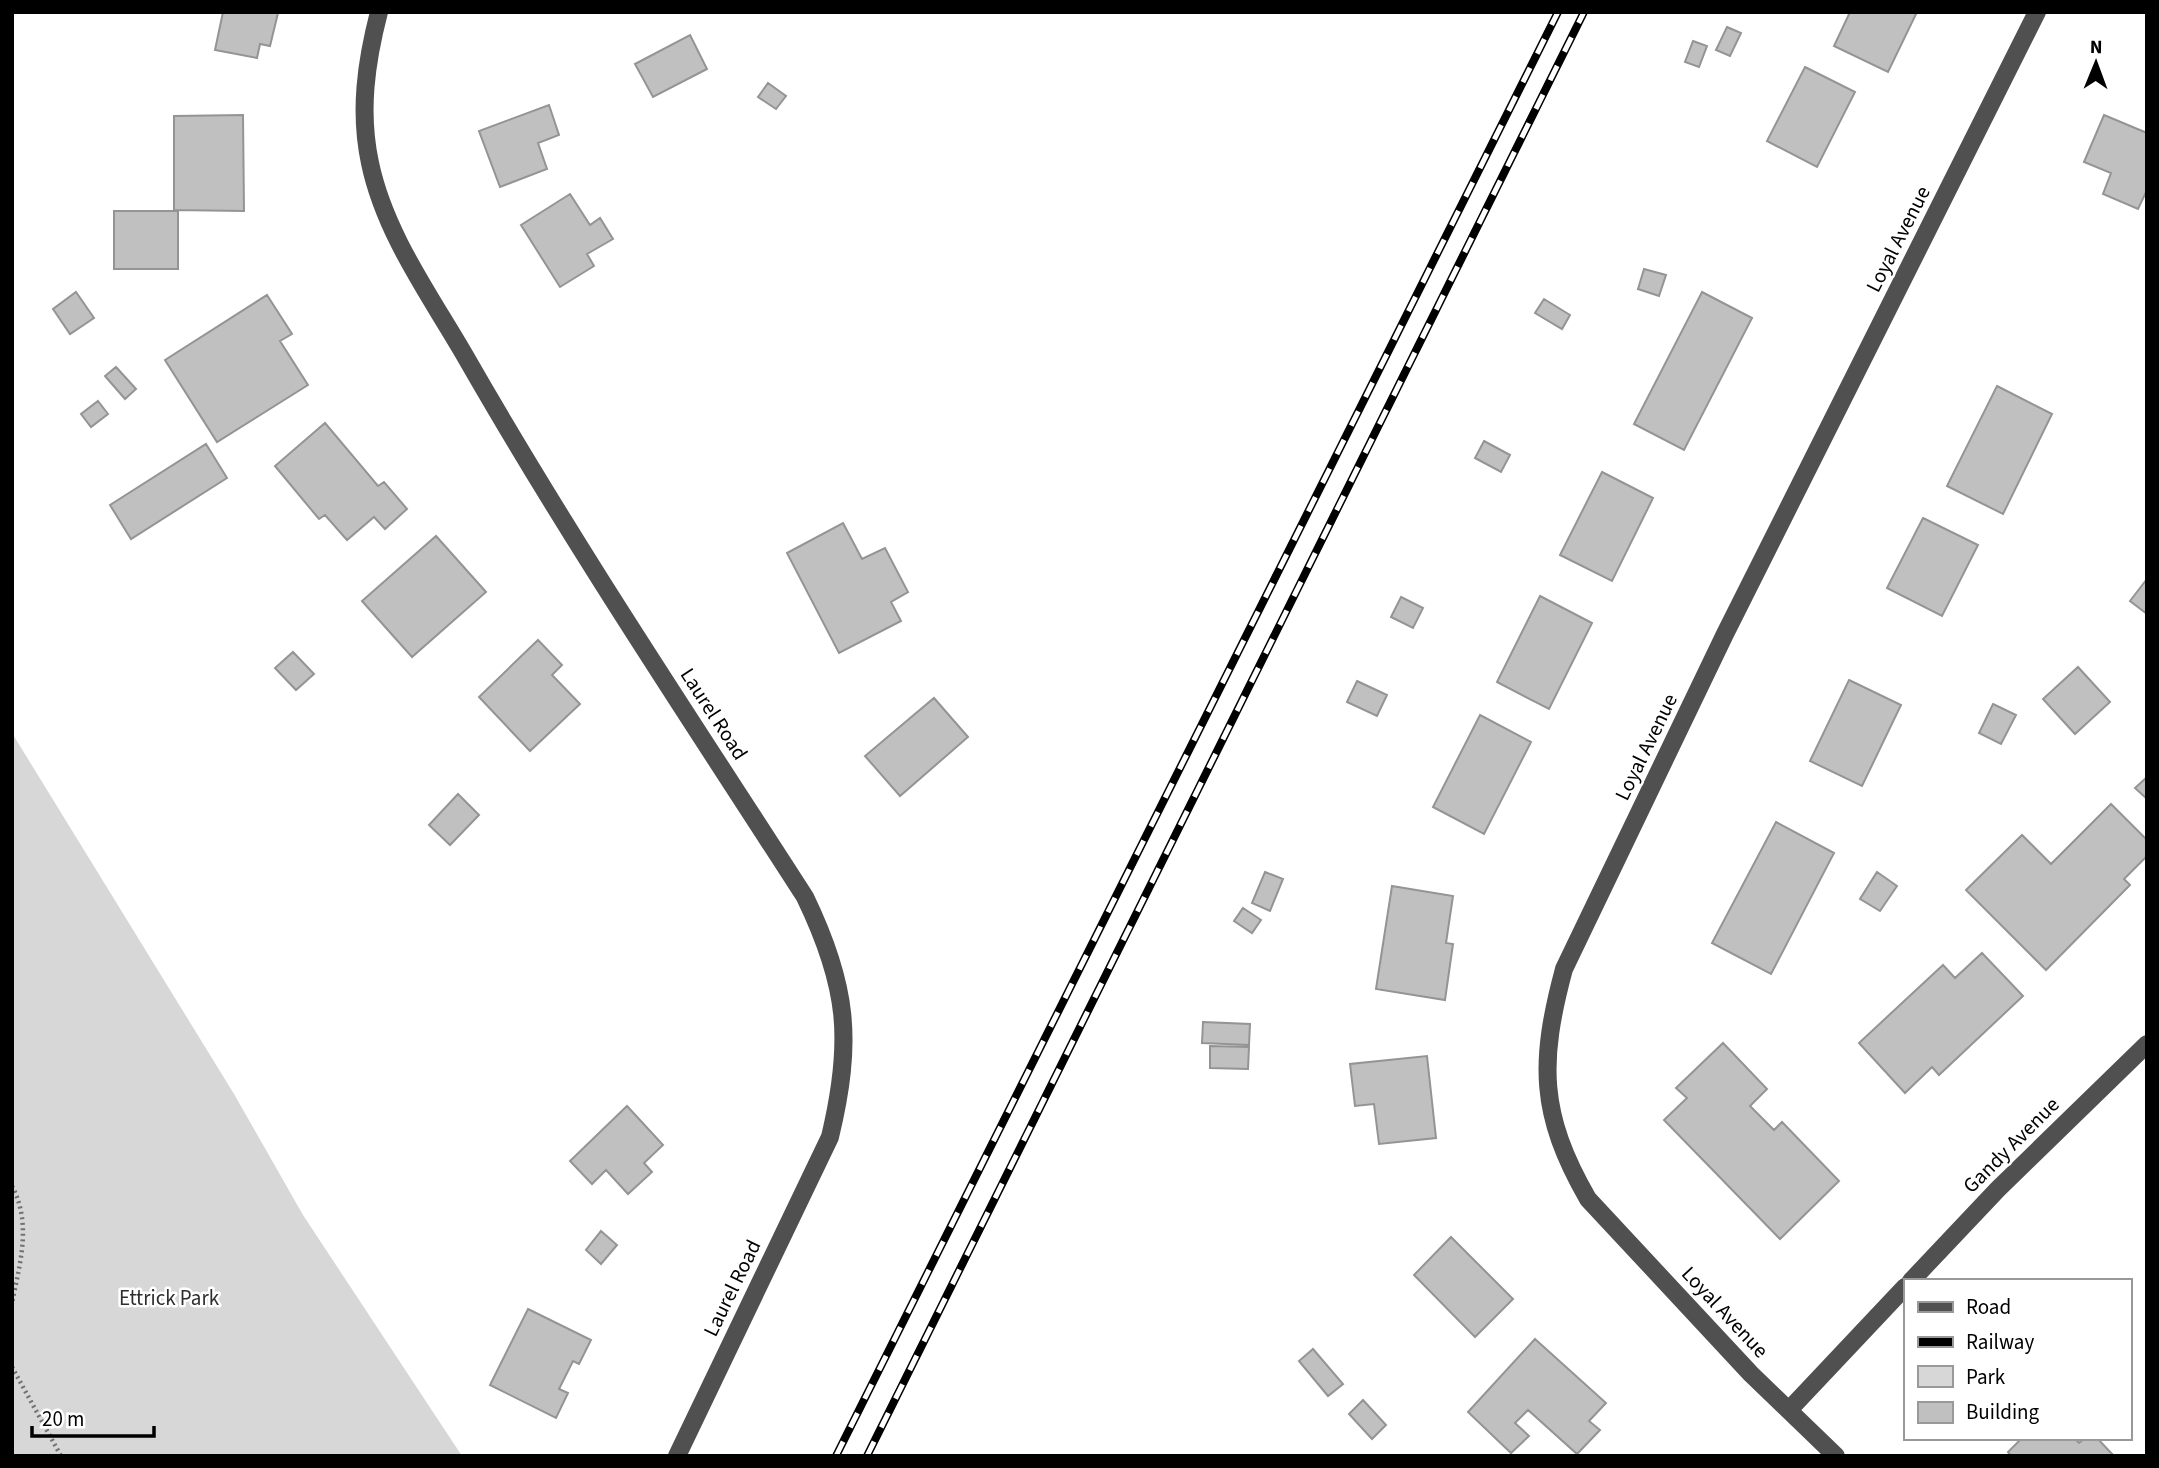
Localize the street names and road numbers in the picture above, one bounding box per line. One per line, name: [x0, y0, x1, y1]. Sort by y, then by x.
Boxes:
street label: Loyal Avenue: [1858, 181, 1938, 297]
street label: Laurel Road: [673, 662, 755, 766]
street label: Loyal Avenue: [1607, 689, 1685, 805]
street label: Gandy Avenue: [1956, 1090, 2066, 1200]
street label: Laurel Road: [696, 1235, 768, 1341]
street label: Loyal Avenue: [1675, 1260, 1775, 1364]

